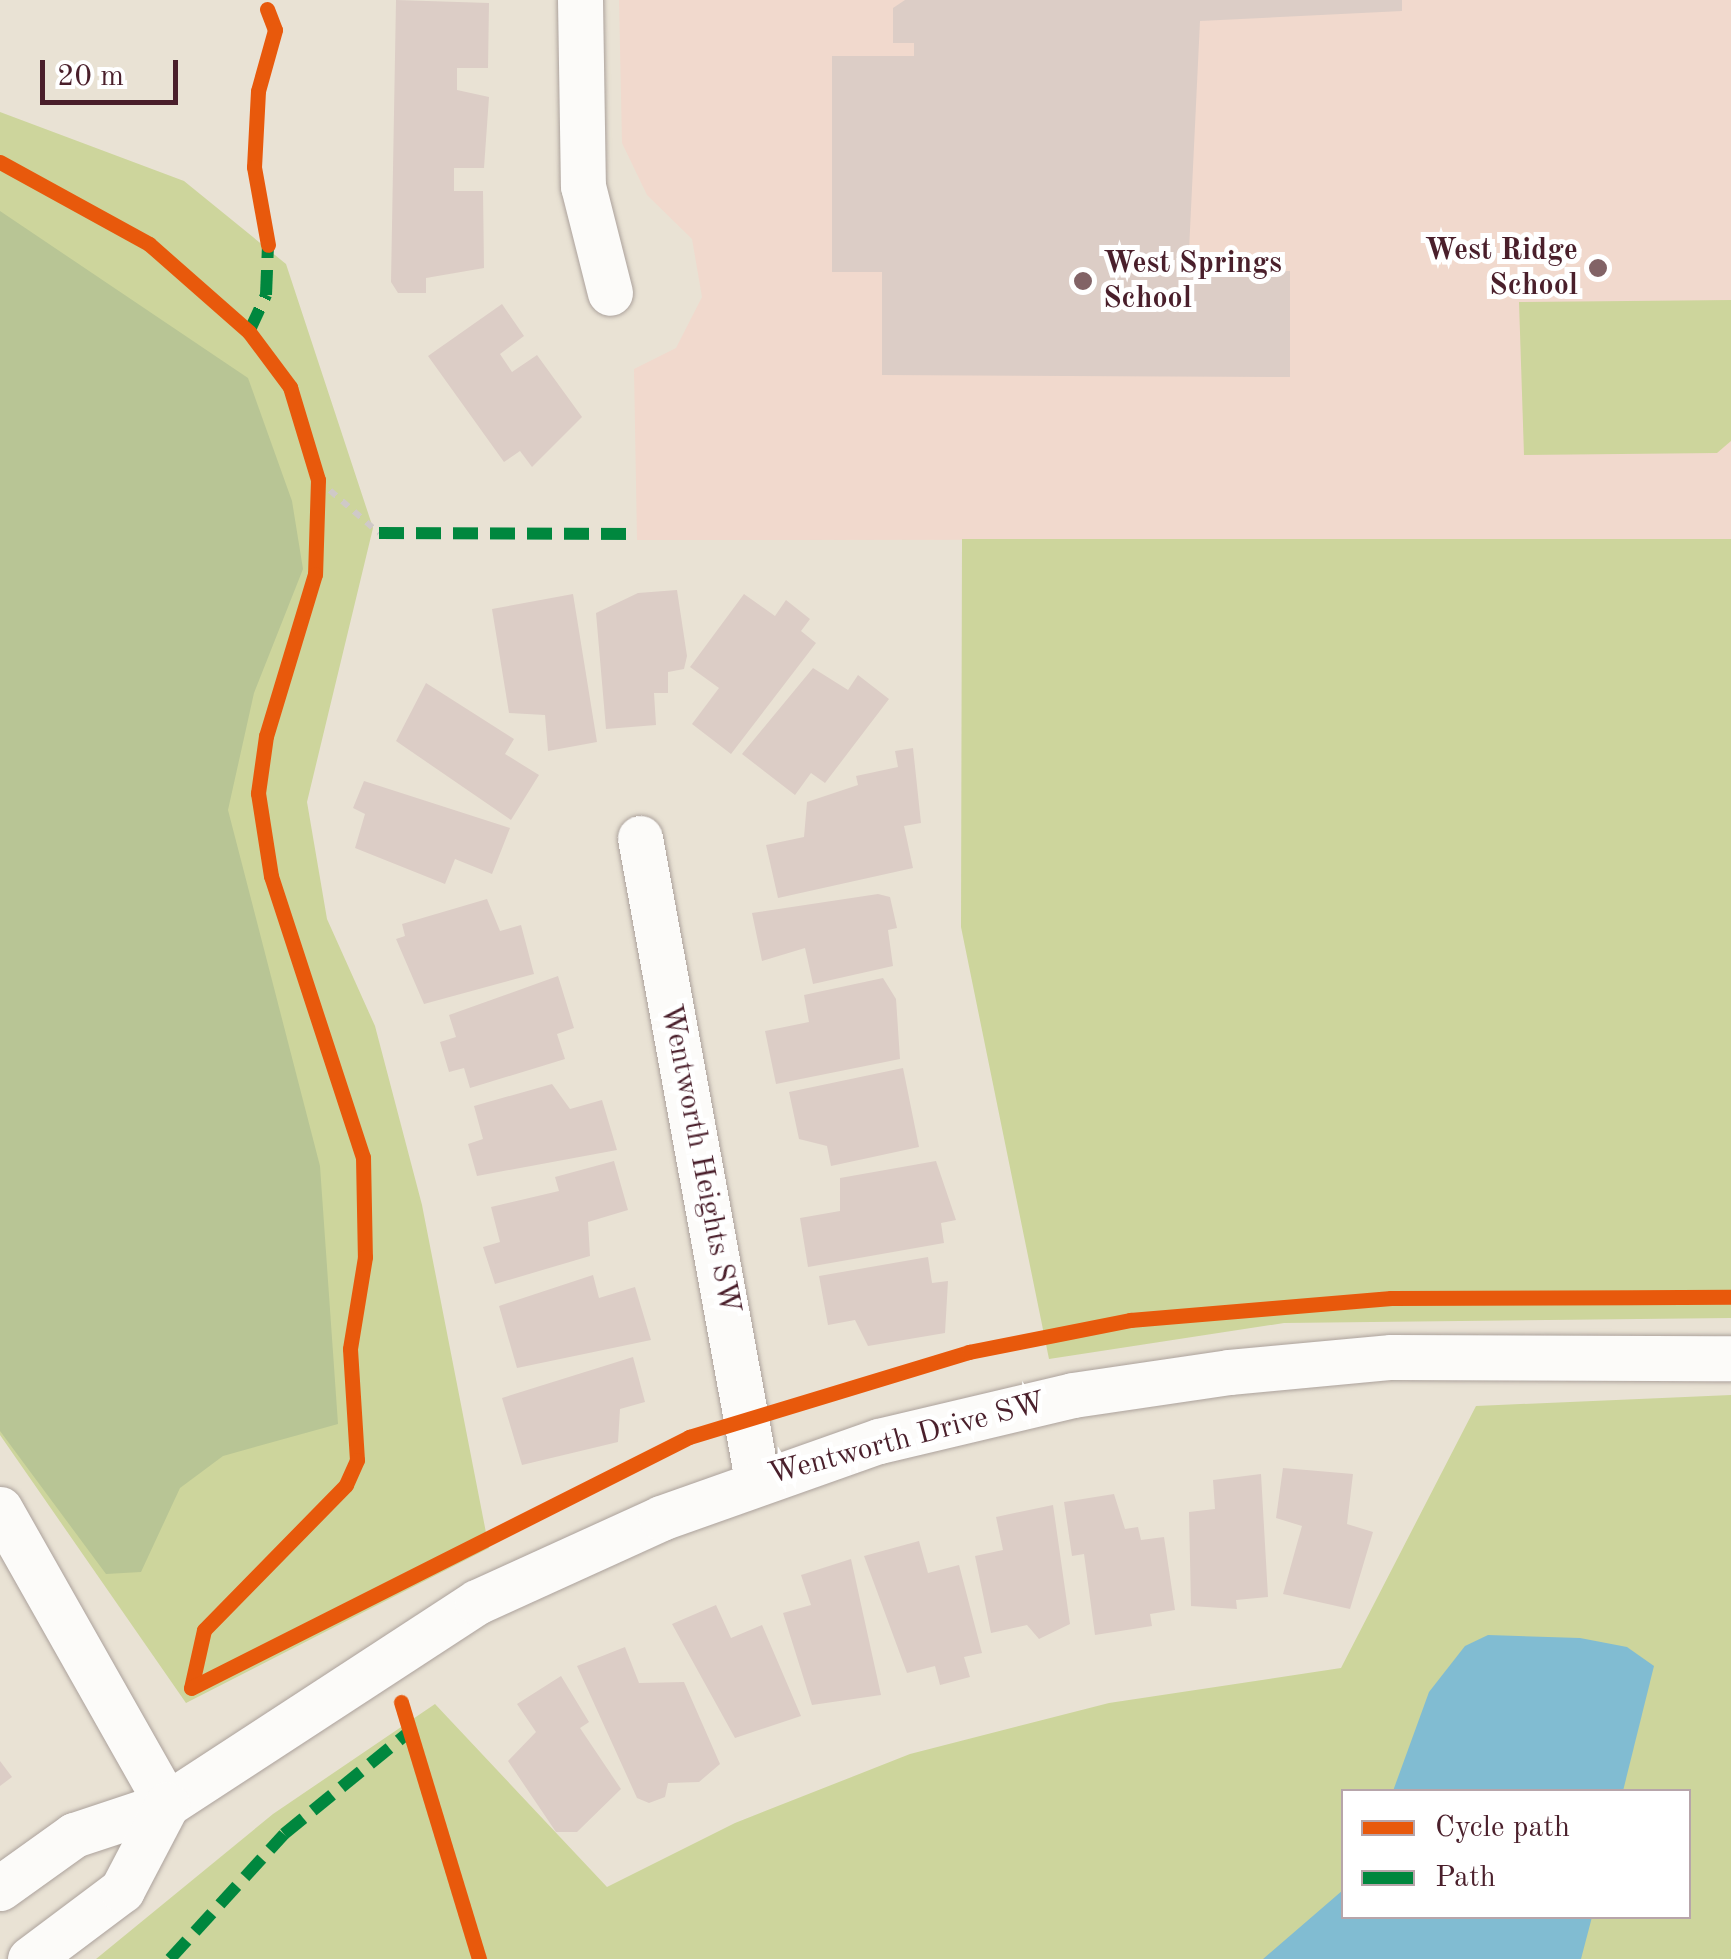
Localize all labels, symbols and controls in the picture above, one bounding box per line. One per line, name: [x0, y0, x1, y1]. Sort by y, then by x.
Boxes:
scale bar: [45, 40, 182, 102]
text: 20 m: [57, 62, 124, 92]
place label: West Ridge School: [1425, 233, 1578, 304]
place label: West Springs School: [1103, 246, 1282, 316]
marker: West Ridge School: [1587, 257, 1609, 279]
marker: West Springs School: [1072, 270, 1094, 292]
street label: Wentworth Heights SW: [652, 1001, 748, 1317]
street label: Wentworth Drive SW: [765, 1385, 1049, 1493]
legend: [1341, 1789, 1691, 1919]
text: Cycle path: [1435, 1813, 1570, 1843]
text: Path: [1435, 1863, 1496, 1893]

